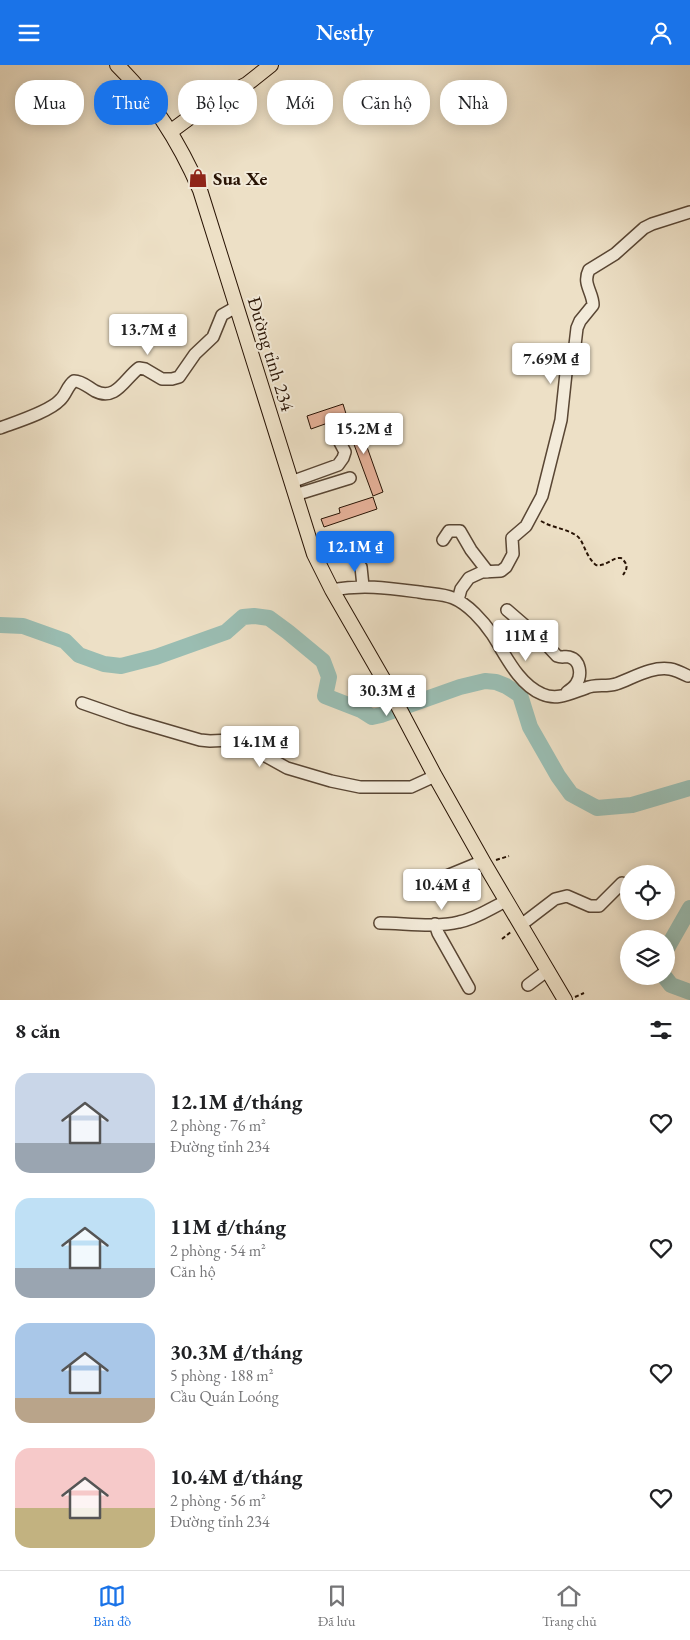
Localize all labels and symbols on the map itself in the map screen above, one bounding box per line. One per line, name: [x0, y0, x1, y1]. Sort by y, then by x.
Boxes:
place label: Sua Xe: [213, 166, 268, 191]
shop icon: Sua Xe: [187, 167, 209, 189]
street label: Đường tỉnh 234: [242, 294, 301, 415]
pin: 13.7M ₫: [102, 313, 194, 356]
pin: 7.69M ₫: [505, 343, 597, 385]
pin: 15.2M ₫: [318, 413, 410, 455]
pin: 12.1M ₫: [309, 531, 401, 573]
pin: 11M ₫: [491, 619, 561, 662]
pin: 30.3M ₫: [341, 675, 433, 717]
pin: 14.1M ₫: [214, 725, 306, 768]
pin: 10.4M ₫: [396, 869, 488, 911]

